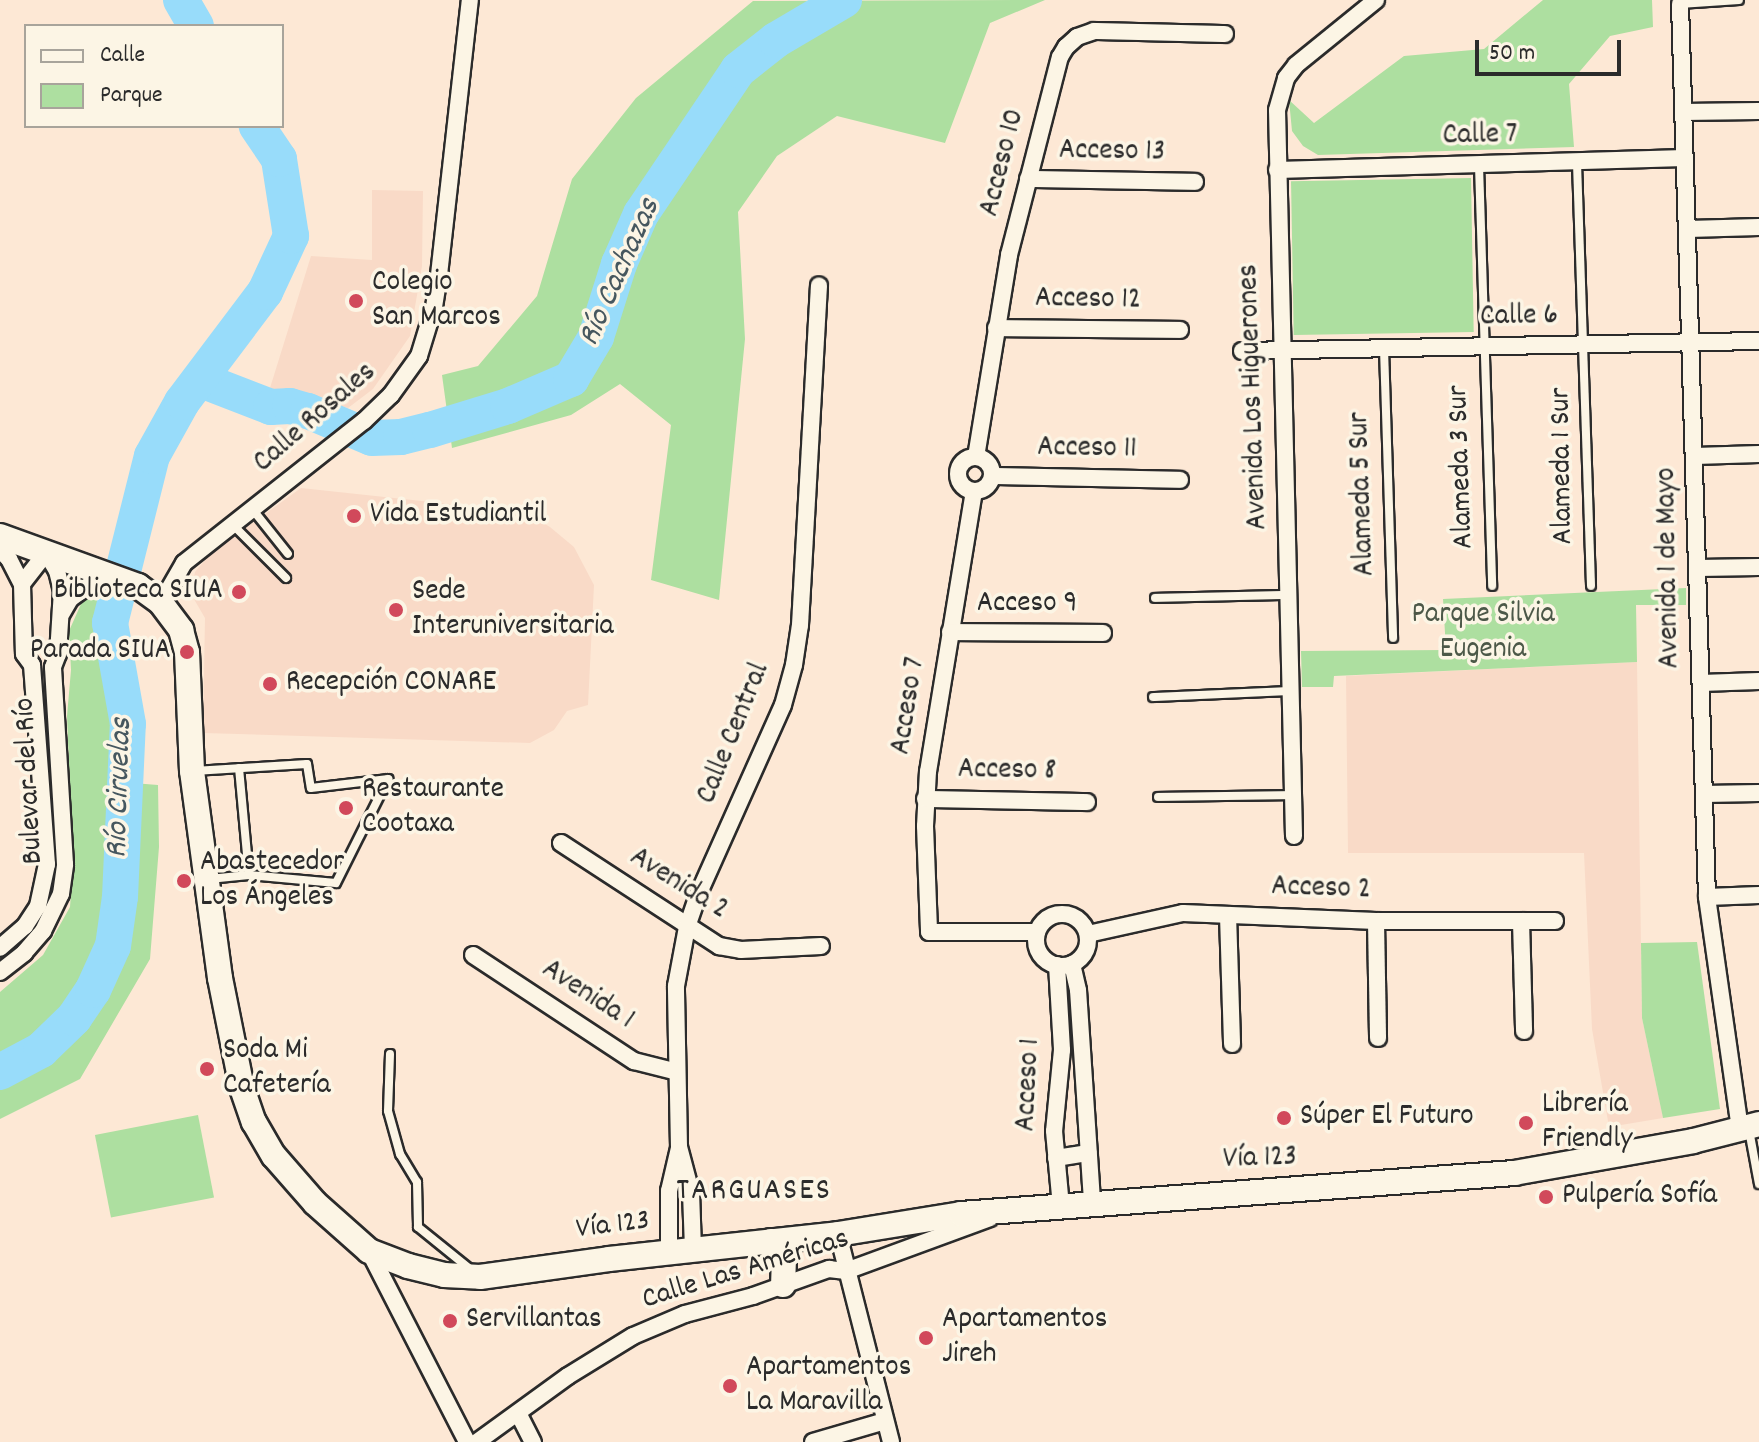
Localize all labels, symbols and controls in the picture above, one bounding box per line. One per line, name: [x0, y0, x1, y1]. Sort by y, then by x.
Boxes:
legend: [24, 24, 284, 128]
scale bar: [1479, 24, 1625, 74]
text: 50 m: [1489, 37, 1535, 71]
text: Calle: [100, 39, 145, 73]
text: Parque: [100, 79, 163, 113]
street label: Acceso 10: [973, 106, 1035, 220]
street label: Calle 7: [1442, 118, 1518, 156]
street label: Acceso 13: [1058, 134, 1166, 172]
water label: Río Cachazas: [572, 193, 670, 353]
street label: Avenida Los Higuerones: [1232, 264, 1278, 530]
place label: Colegio San Marcos: [372, 266, 501, 336]
street label: Acceso 12: [1035, 282, 1141, 320]
marker: Colegio San Marcos: [347, 292, 365, 310]
street label: Calle 6: [1480, 299, 1558, 337]
street label: Calle Rosales: [247, 356, 385, 482]
street label: Alameda 3 Sur: [1442, 384, 1484, 550]
street label: Alameda 1 Sur: [1545, 387, 1583, 545]
street label: Alameda 5 Sur: [1343, 411, 1385, 577]
street label: Acceso 11: [1037, 431, 1137, 469]
street label: Avenida 1 de Mayo: [1650, 467, 1690, 669]
place label: Vida Estudiantil: [370, 498, 546, 534]
marker: Vida Estudiantil: [345, 507, 363, 525]
place label: Biblioteca SIUA: [54, 574, 223, 610]
place label: Sede Interuniversitaria: [412, 575, 614, 646]
marker: Biblioteca SIUA: [230, 583, 248, 601]
street label: Acceso 9: [977, 587, 1077, 623]
park label: Parque Silvia Eugenia: [1411, 598, 1555, 668]
marker: Sede Interuniversitaria: [387, 601, 405, 619]
place label: Parada SIUA: [30, 634, 171, 670]
marker: Parada SIUA: [178, 643, 196, 661]
street label: Acceso 7: [885, 655, 935, 757]
street label: Calle Central: [690, 658, 780, 810]
place label: Recepción CONARE: [286, 666, 496, 702]
marker: Recepción CONARE: [261, 675, 279, 693]
street label: Bulevar del Río: [9, 697, 53, 865]
water label: Río Ciruelas: [99, 717, 143, 859]
street label: Acceso 8: [957, 753, 1057, 791]
place label: Restaurante Cootaxa: [362, 773, 504, 844]
marker: Restaurante Cootaxa: [337, 799, 355, 817]
street label: Avenida 2: [622, 841, 734, 929]
place label: Abastecedor Los Ángeles: [200, 846, 344, 916]
street label: Acceso 2: [1271, 870, 1371, 910]
marker: Abastecedor Los Ángeles: [175, 872, 193, 890]
street label: Avenida 1: [534, 953, 640, 1039]
place label: Soda Mi Cafetería: [223, 1034, 331, 1104]
street label: Acceso 1: [1010, 1038, 1050, 1132]
marker: Soda Mi Cafetería: [198, 1060, 216, 1078]
place label: Librería Friendly: [1542, 1088, 1632, 1158]
place label: Súper El Futuro: [1300, 1100, 1474, 1136]
marker: Súper El Futuro: [1275, 1109, 1293, 1127]
marker: Librería Friendly: [1517, 1114, 1535, 1132]
street label: Vía 123: [1222, 1141, 1298, 1179]
district label: TARGUASES: [676, 1173, 832, 1211]
place label: Pulpería Sofía: [1562, 1179, 1717, 1215]
marker: Pulpería Sofía: [1537, 1188, 1555, 1206]
street label: Vía 123: [574, 1205, 652, 1249]
street label: Calle Las Américas: [638, 1222, 854, 1320]
place label: Servillantas: [466, 1303, 602, 1339]
place label: Apartamentos Jireh: [942, 1303, 1107, 1374]
marker: Servillantas: [441, 1312, 459, 1330]
marker: Apartamentos Jireh: [917, 1329, 935, 1347]
place label: Apartamentos La Maravilla: [746, 1351, 911, 1422]
marker: Apartamentos La Maravilla: [721, 1377, 739, 1395]

